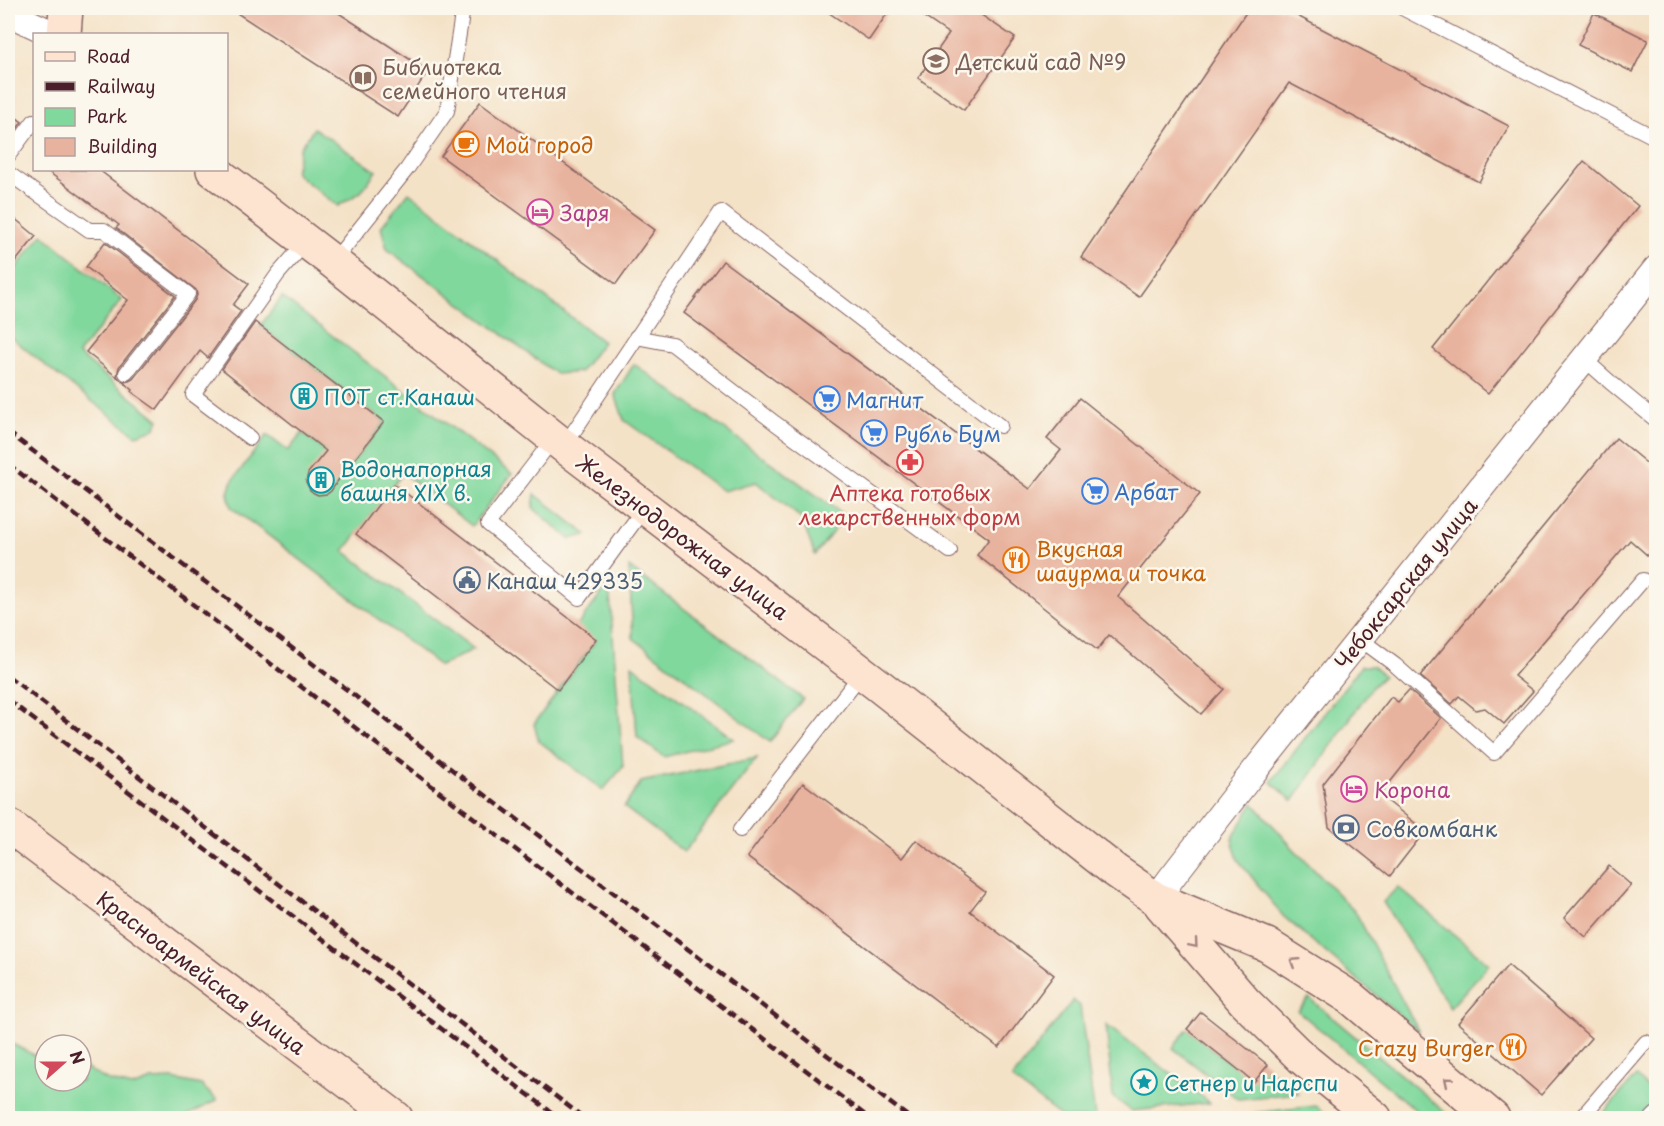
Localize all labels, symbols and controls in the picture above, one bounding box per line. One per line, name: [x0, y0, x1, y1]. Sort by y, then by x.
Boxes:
legend: [33, 33, 228, 171]
text: Road: [87, 42, 131, 69]
place label: Детский сад №9: [955, 45, 1126, 77]
school or university icon: Детский сад №9: [921, 46, 951, 76]
place label: Библиотека семейного чтения: [382, 50, 567, 106]
library icon: Библиотека семейного чтения: [348, 63, 378, 93]
text: Railway: [87, 72, 155, 99]
text: Park: [87, 102, 127, 129]
place label: Мой город: [486, 128, 593, 160]
cafe icon: Мой город: [451, 129, 481, 159]
text: Building: [87, 132, 157, 159]
place label: Заря: [560, 196, 610, 228]
hotel icon: Заря: [525, 197, 555, 227]
place label: ПОТ ст.Канаш: [324, 380, 475, 412]
building icon: ПОТ ст.Канаш: [289, 381, 319, 411]
place label: Магнит: [846, 383, 923, 415]
supermarket icon: Магнит: [812, 384, 842, 414]
place label: Рубль Бум: [894, 417, 1001, 449]
supermarket icon: Рубль Бум: [859, 418, 889, 448]
street label: Железнодорожная улица: [570, 445, 797, 627]
pharmacy icon: Аптека готовых лекарственных форм: [895, 447, 925, 477]
place label: Водонапорная башня XIX в.: [340, 452, 492, 508]
building icon: Водонапорная башня XIX в.: [306, 465, 336, 495]
place label: Арбат: [1114, 475, 1178, 507]
place label: Аптека готовых лекарственных форм: [798, 476, 1021, 532]
supermarket icon: Арбат: [1080, 476, 1110, 506]
street label: Чебоксарская улица: [1326, 490, 1485, 676]
place label: Вкусная шаурма и точка: [1036, 532, 1207, 588]
restaurant icon: Вкусная шаурма и точка: [1001, 545, 1031, 575]
place label: Канаш 429335: [486, 564, 643, 596]
public building icon: Канаш 429335: [452, 565, 482, 595]
place label: Корона: [1374, 773, 1450, 805]
hotel icon: Корона: [1339, 774, 1369, 804]
place label: Совкомбанк: [1366, 812, 1498, 844]
bank icon: Совкомбанк: [1331, 813, 1361, 843]
street label: Красноармейская улица: [91, 883, 314, 1062]
one-way arrow: [1187, 937, 1198, 948]
one-way arrow: [1290, 958, 1300, 970]
place label: Crazy Burger: [1358, 1031, 1494, 1063]
restaurant icon: Crazy Burger: [1498, 1032, 1528, 1062]
north arrow: [33, 1033, 93, 1093]
text: N: [64, 1047, 91, 1067]
place label: Сетнер и Нарспи: [1164, 1066, 1338, 1098]
place icon: Сетнер и Нарспи: [1129, 1067, 1159, 1097]
one-way arrow: [1444, 1077, 1455, 1088]

